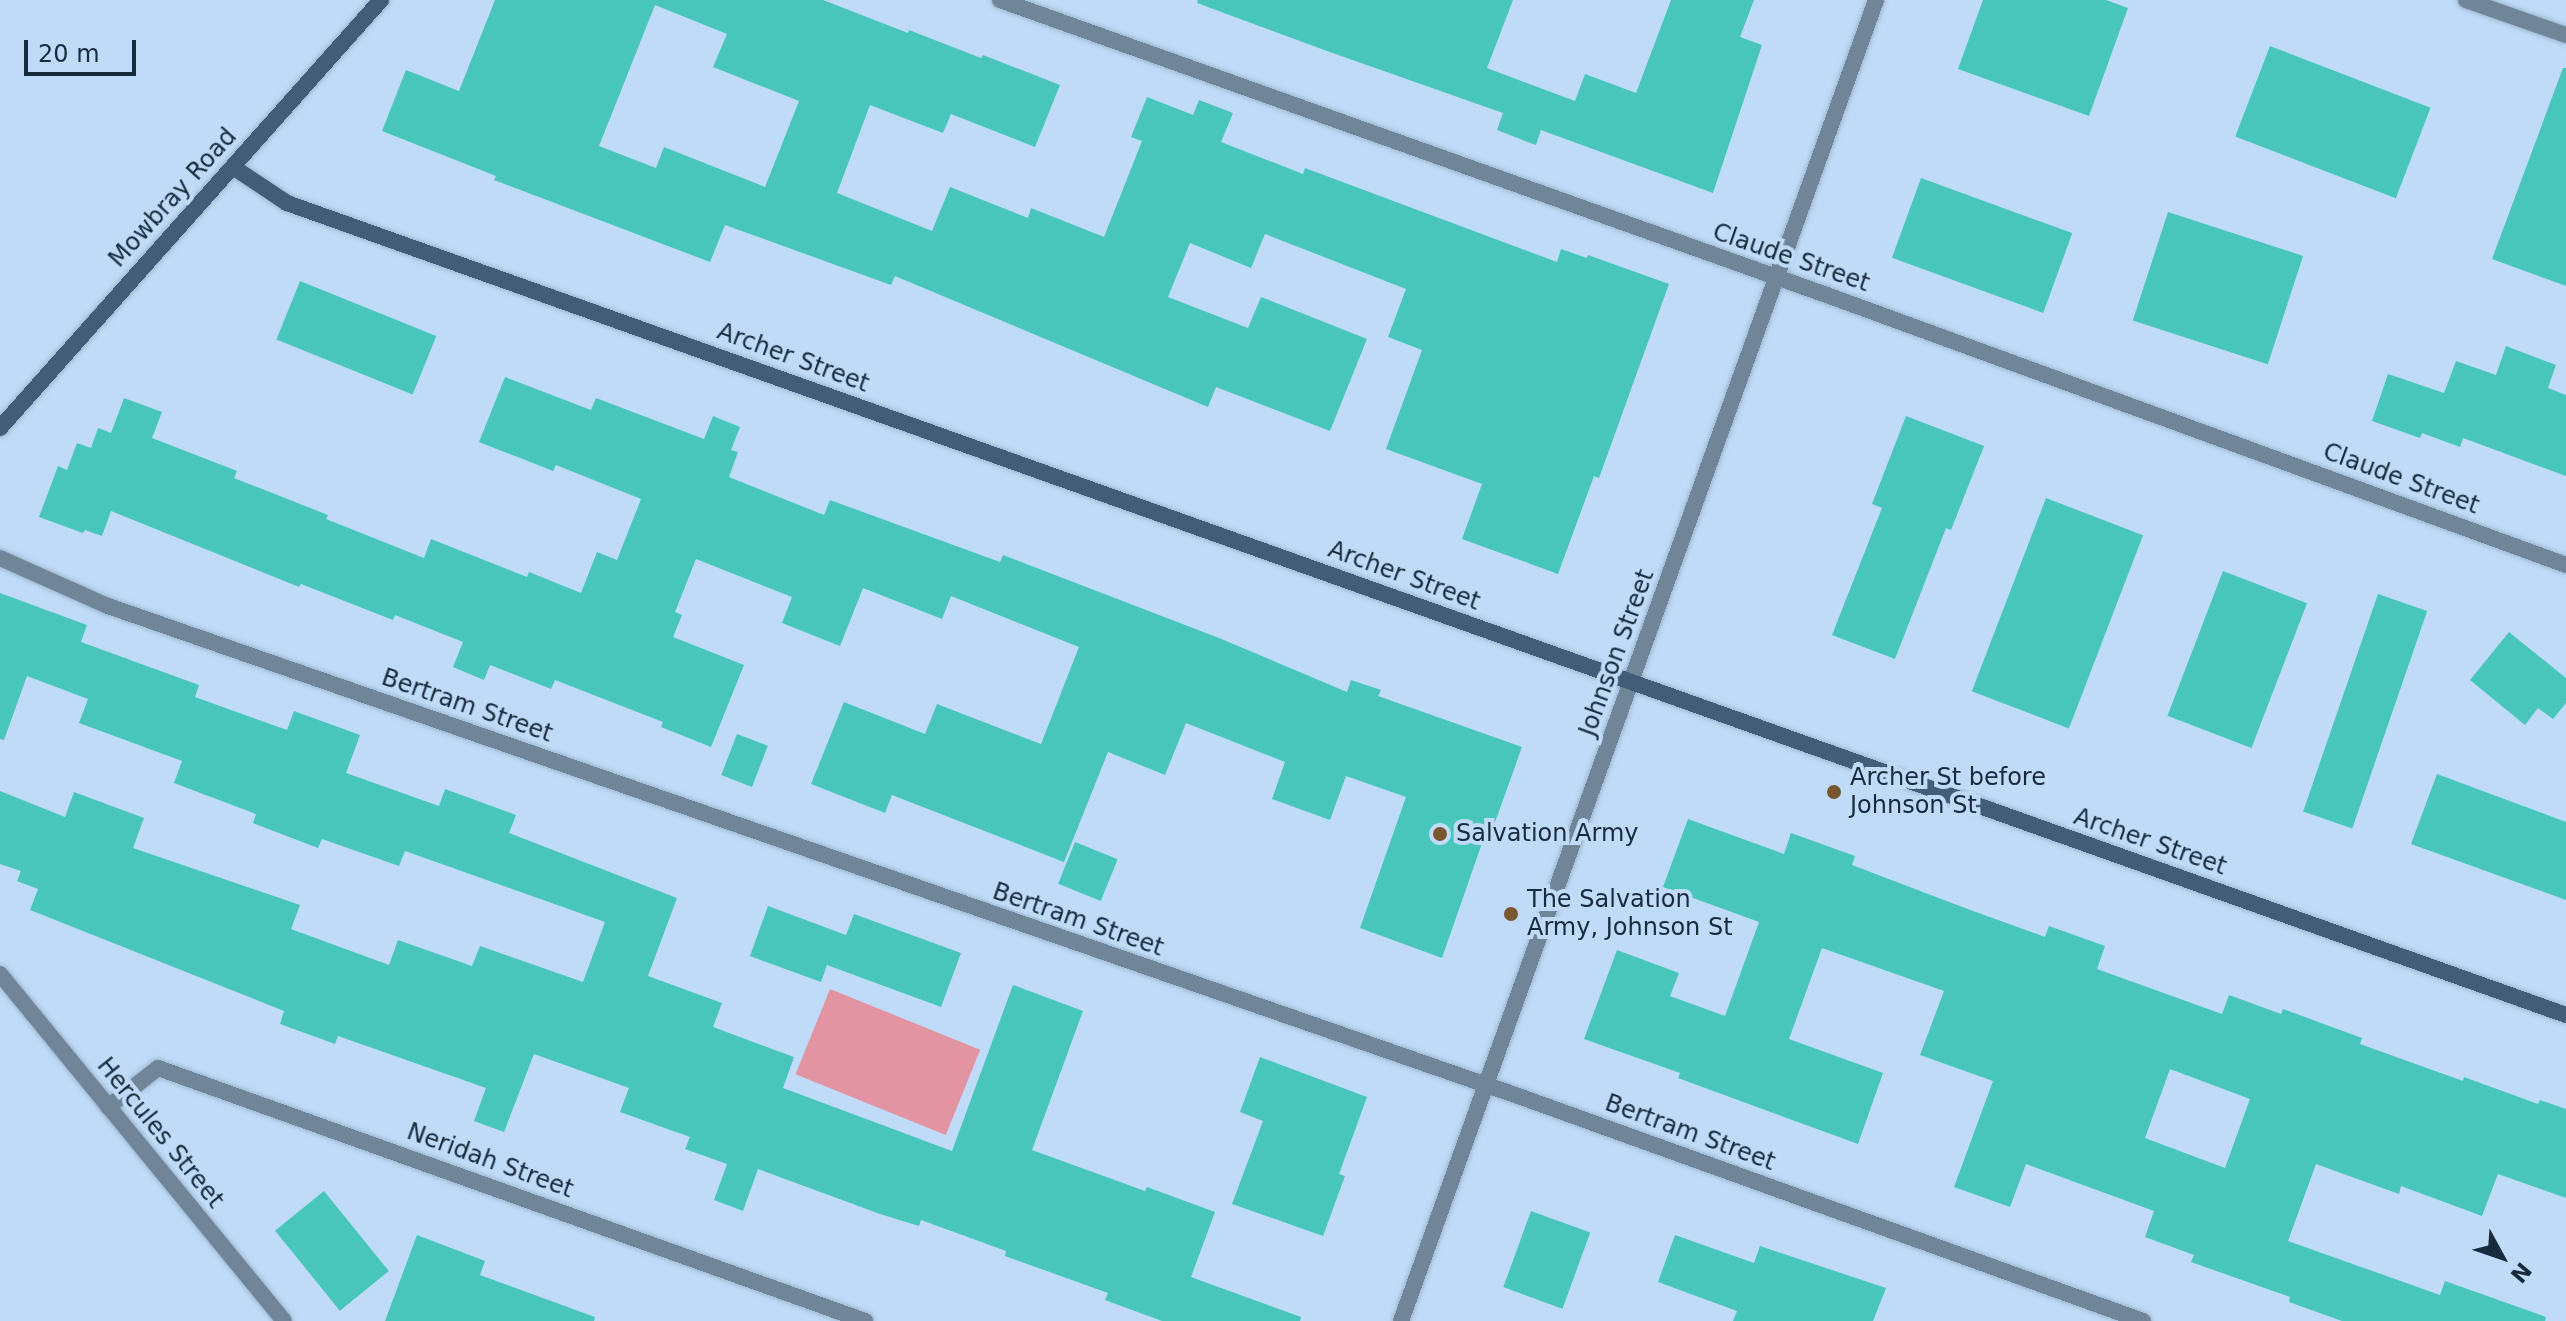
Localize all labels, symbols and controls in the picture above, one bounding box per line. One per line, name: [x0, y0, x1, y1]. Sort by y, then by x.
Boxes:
scale bar: [28, 24, 140, 74]
text: 20 m: [38, 40, 100, 68]
street label: Mowbray Road: [103, 123, 243, 273]
street label: Claude Street: [1709, 218, 1873, 298]
street label: Archer Street: [713, 317, 873, 399]
street label: Claude Street: [2319, 437, 2483, 521]
street label: Archer Street: [1324, 535, 1484, 617]
street label: Johnson Street: [1574, 566, 1660, 740]
street label: Bertram Street: [378, 663, 556, 749]
place label: Archer St before Johnson St: [1850, 764, 2046, 820]
marker: Archer St before Johnson St: [1825, 783, 1843, 801]
street label: Archer Street: [2070, 802, 2230, 882]
place label: Salvation Army: [1456, 820, 1639, 848]
marker: Salvation Army: [1431, 825, 1449, 843]
street label: Bertram Street: [989, 877, 1167, 963]
place label: The Salvation Army, Johnson St: [1527, 886, 1733, 942]
marker: The Salvation Army, Johnson St: [1502, 905, 1520, 923]
street label: Hercules Street: [91, 1052, 229, 1214]
street label: Bertram Street: [1601, 1089, 1779, 1177]
street label: Neridah Street: [403, 1118, 577, 1204]
north arrow: [2462, 1217, 2542, 1297]
text: N: [2505, 1258, 2536, 1288]

